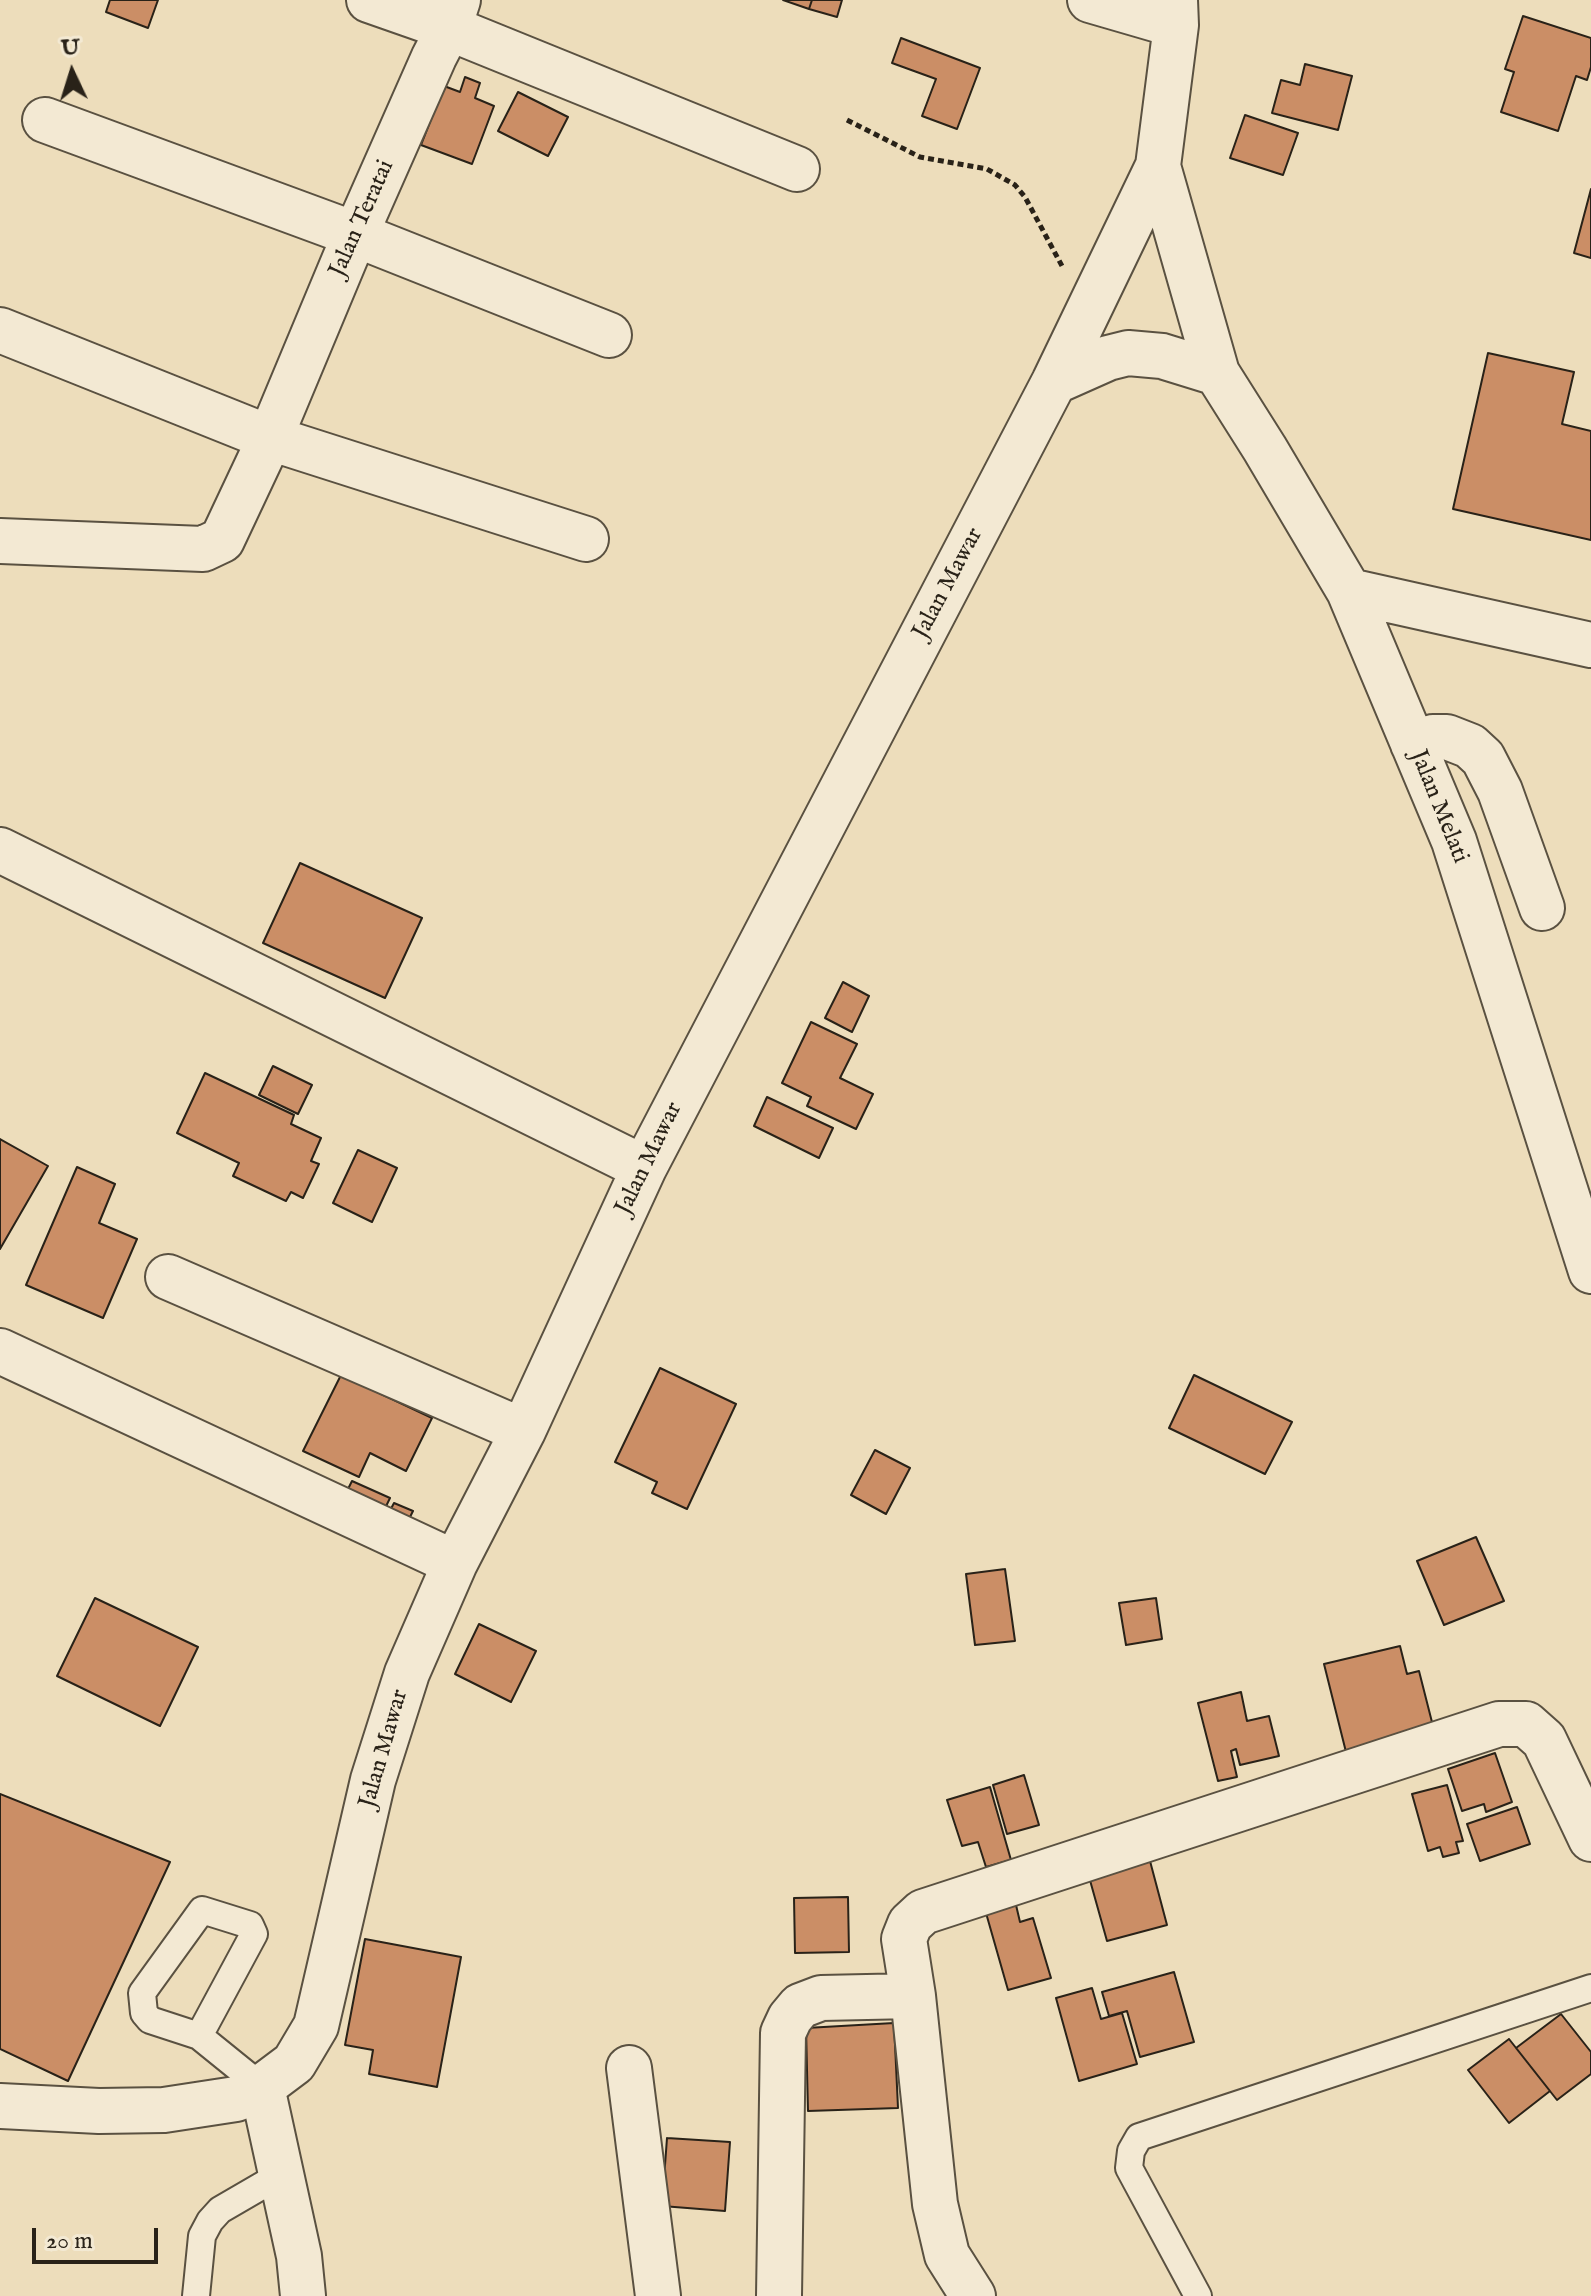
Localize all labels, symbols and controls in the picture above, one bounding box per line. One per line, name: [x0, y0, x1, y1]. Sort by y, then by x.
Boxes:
north arrow: [32, 32, 112, 112]
text: U: [60, 33, 81, 63]
street label: Jalan Teratai: [324, 156, 402, 282]
street label: Jalan Mawar: [908, 523, 990, 645]
street label: Jalan Melati: [1402, 746, 1474, 868]
street label: Jalan Mawar: [610, 1098, 690, 1220]
street label: Jalan Mawar: [354, 1686, 416, 1812]
scale bar: [36, 2212, 162, 2262]
text: 20 m: [46, 2226, 93, 2257]

